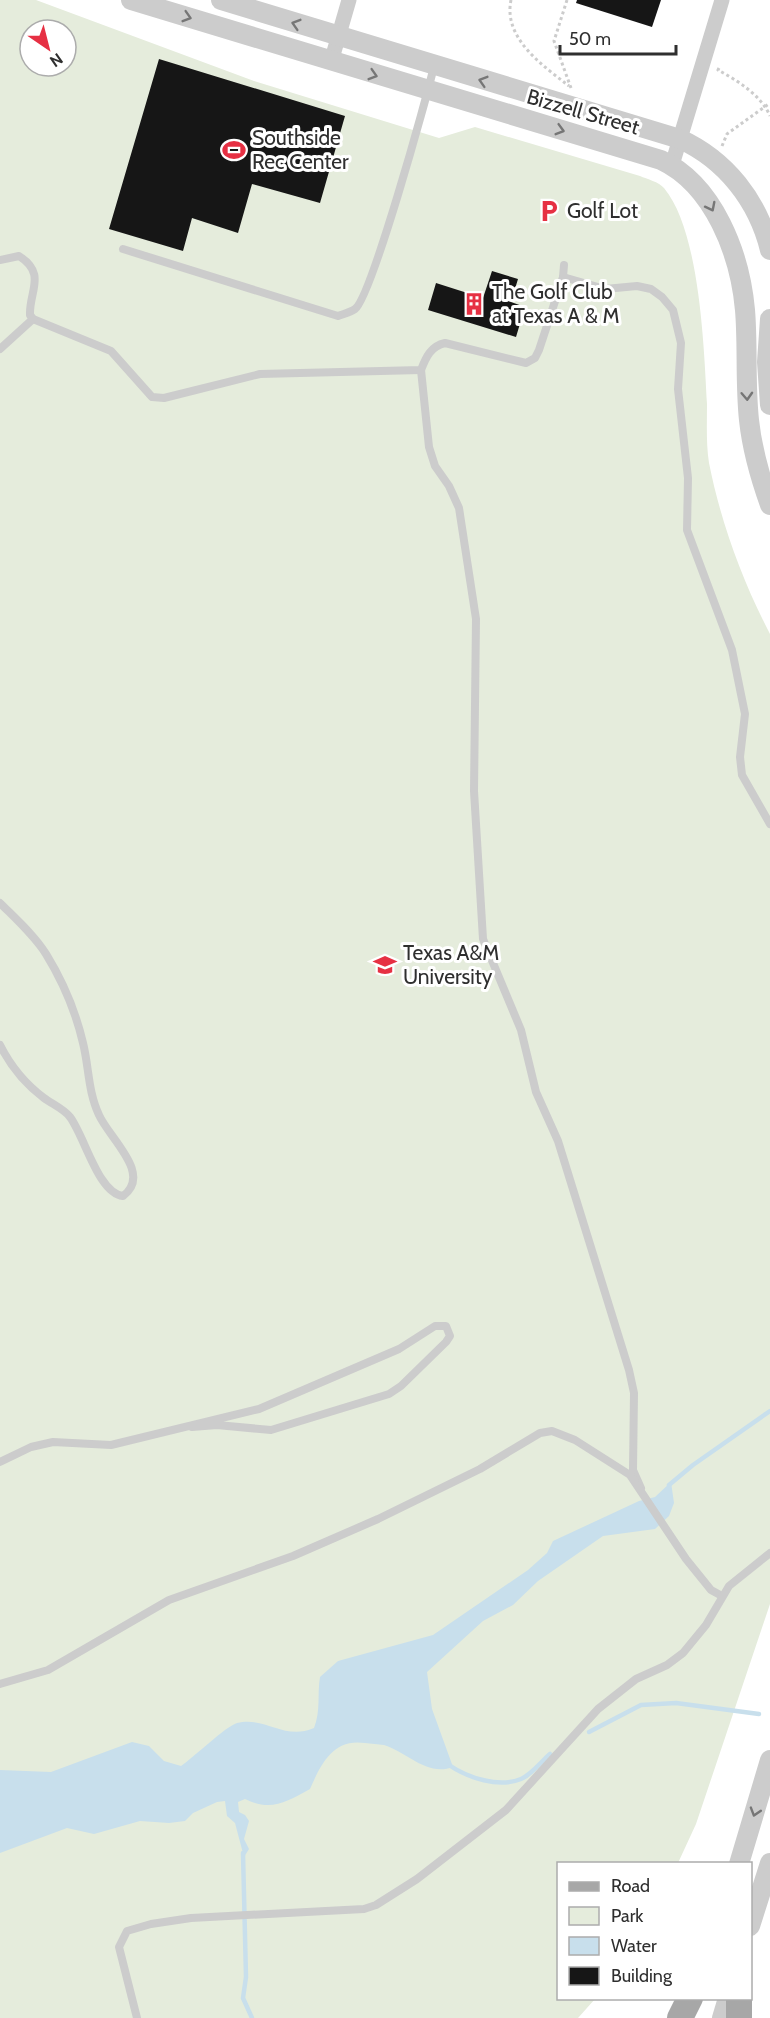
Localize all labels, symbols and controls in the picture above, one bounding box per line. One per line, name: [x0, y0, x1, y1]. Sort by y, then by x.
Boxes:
one-way arrow: [181, 10, 192, 23]
north arrow: [18, 18, 78, 78]
scale bar: [560, 18, 676, 56]
one-way arrow: [291, 19, 302, 31]
text: 50 m: [569, 28, 611, 50]
text: N: [46, 49, 66, 71]
one-way arrow: [367, 68, 378, 80]
one-way arrow: [478, 76, 489, 88]
street label: Bizzell Street: [524, 84, 642, 139]
one-way arrow: [555, 123, 565, 135]
place label: Southside Rec Center: [252, 125, 349, 174]
sports icon: Southside Rec Center: [221, 137, 247, 163]
parking icon: Golf Lot: [536, 198, 562, 224]
place label: Golf Lot: [567, 198, 638, 223]
one-way arrow: [704, 200, 716, 211]
place label: The Golf Club at Texas A & M: [492, 279, 620, 328]
building icon: The Golf Club at Texas A & M: [461, 291, 487, 317]
one-way arrow: [741, 391, 754, 400]
place label: Texas A&M University: [403, 940, 499, 989]
school or university icon: Texas A&M University: [372, 952, 398, 978]
one-way arrow: [750, 1806, 762, 1817]
legend: [557, 1862, 752, 2000]
text: Road: [611, 1875, 650, 1897]
text: Park: [611, 1905, 644, 1927]
text: Water: [611, 1935, 657, 1957]
text: Building: [611, 1965, 673, 1987]

